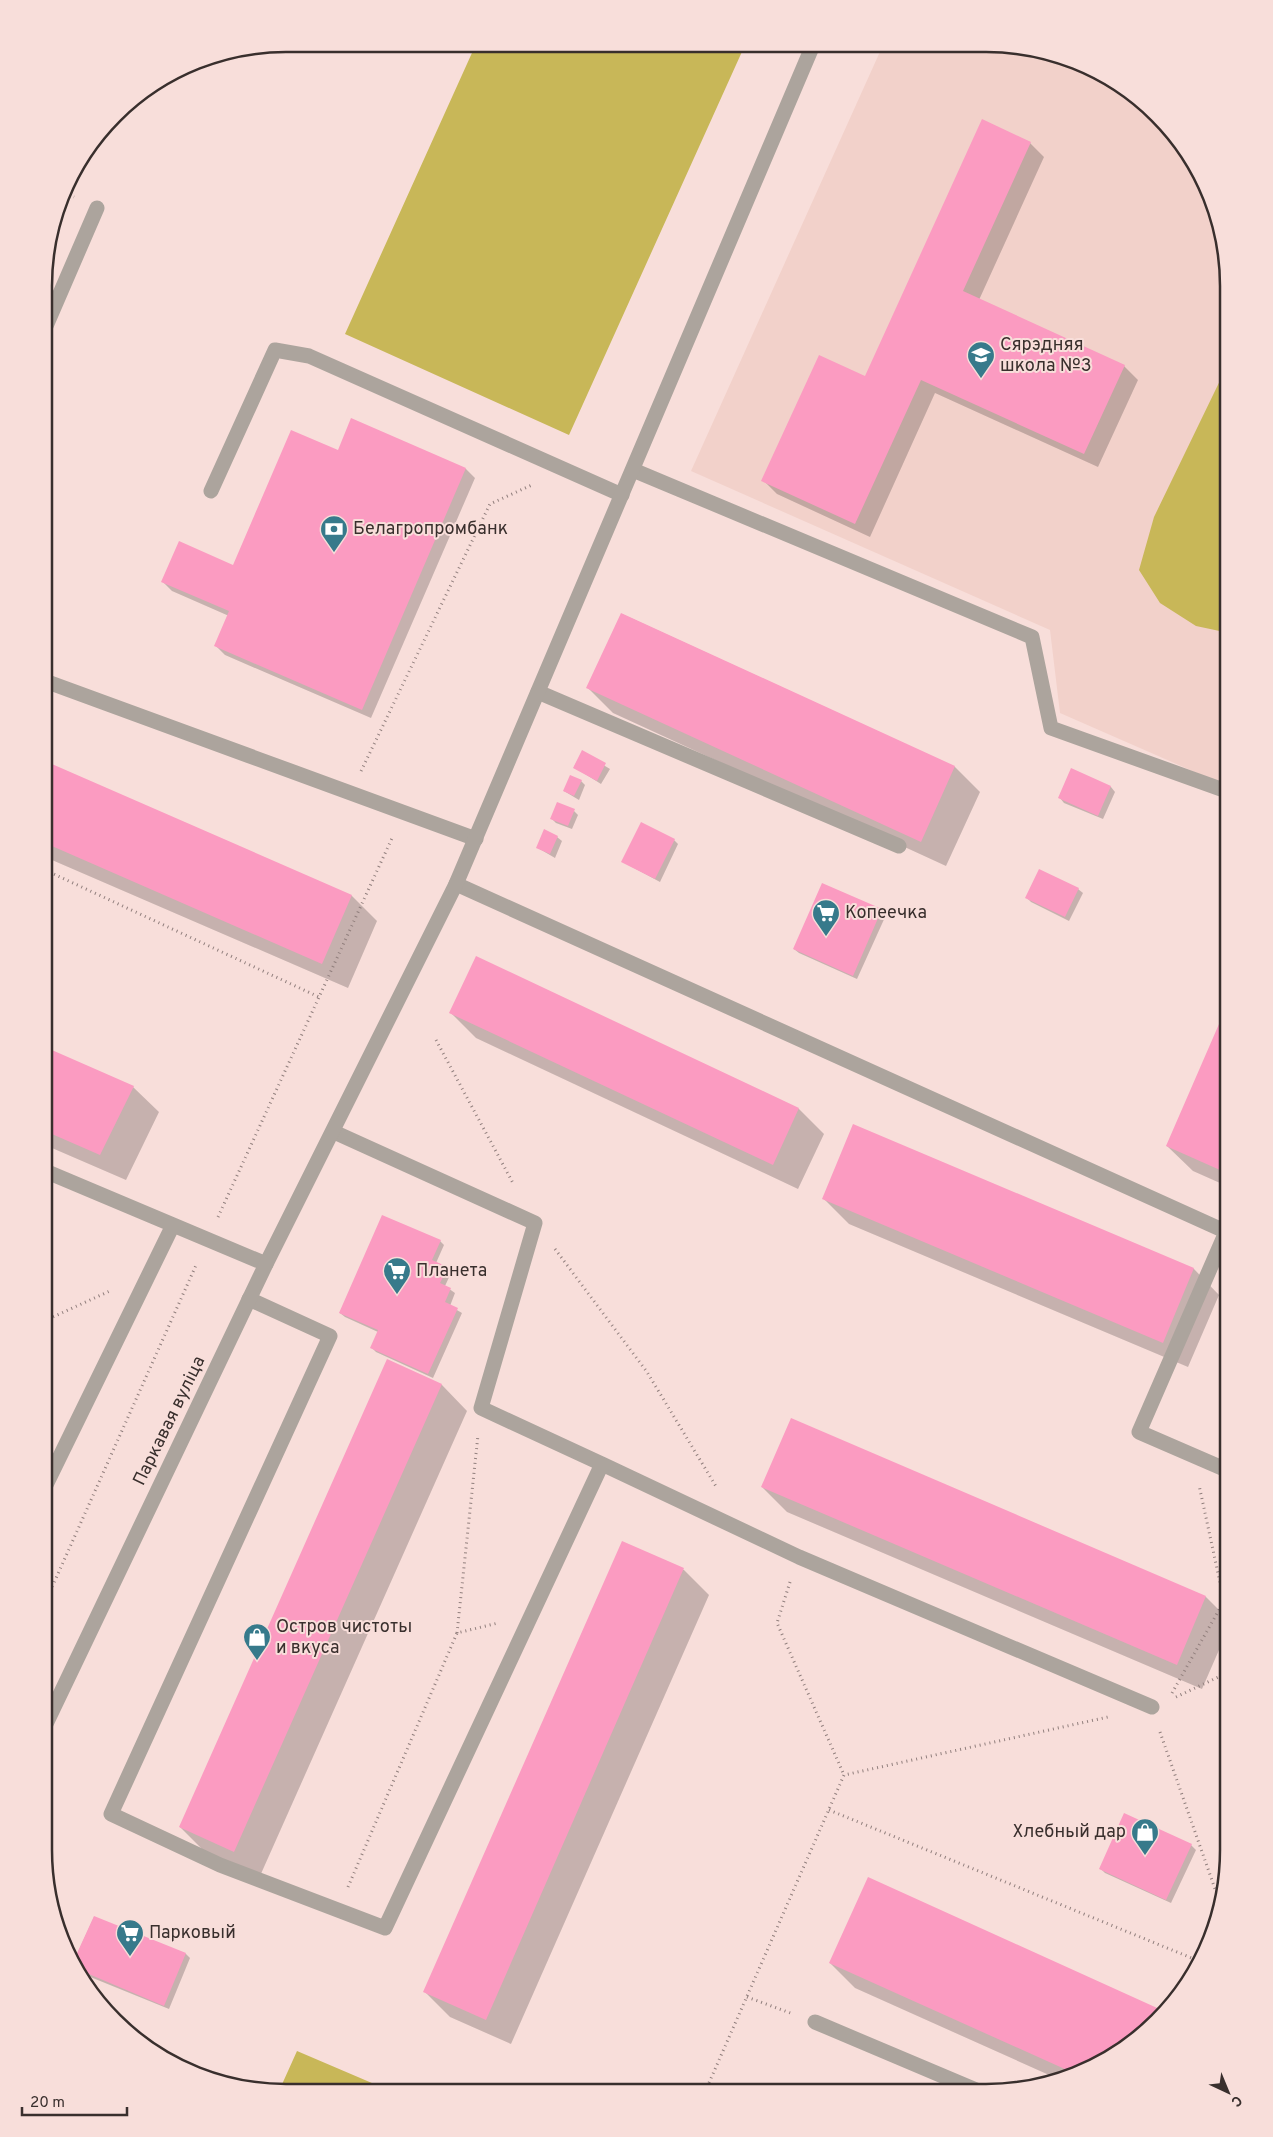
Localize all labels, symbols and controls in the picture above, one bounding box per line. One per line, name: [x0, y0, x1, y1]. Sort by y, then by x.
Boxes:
place label: Сярэдняя школа №3: [1000, 334, 1091, 378]
school or university icon: Сярэдняя школа №3: [966, 340, 996, 379]
bank icon: Белагропромбанк: [319, 514, 349, 553]
place label: Белагропромбанк: [353, 518, 508, 541]
supermarket icon: Копеечка: [811, 898, 841, 937]
place label: Копеечка: [845, 902, 927, 925]
supermarket icon: Планета: [382, 1256, 412, 1295]
place label: Планета: [416, 1260, 487, 1283]
street label: Паркавая вуліца: [129, 1352, 211, 1490]
place label: Остров чистоты и вкуса: [276, 1616, 412, 1660]
shop icon: Остров чистоты и вкуса: [242, 1622, 272, 1661]
shop icon: Хлебный дар: [1130, 1817, 1160, 1856]
place label: Хлебный дар: [1012, 1821, 1126, 1844]
supermarket icon: Парковый: [115, 1918, 145, 1957]
place label: Парковый: [149, 1922, 236, 1945]
north arrow: [1203, 2067, 1253, 2117]
scale bar: [22, 2084, 128, 2116]
text: С: [1227, 2091, 1245, 2110]
text: 20 m: [30, 2094, 65, 2113]

